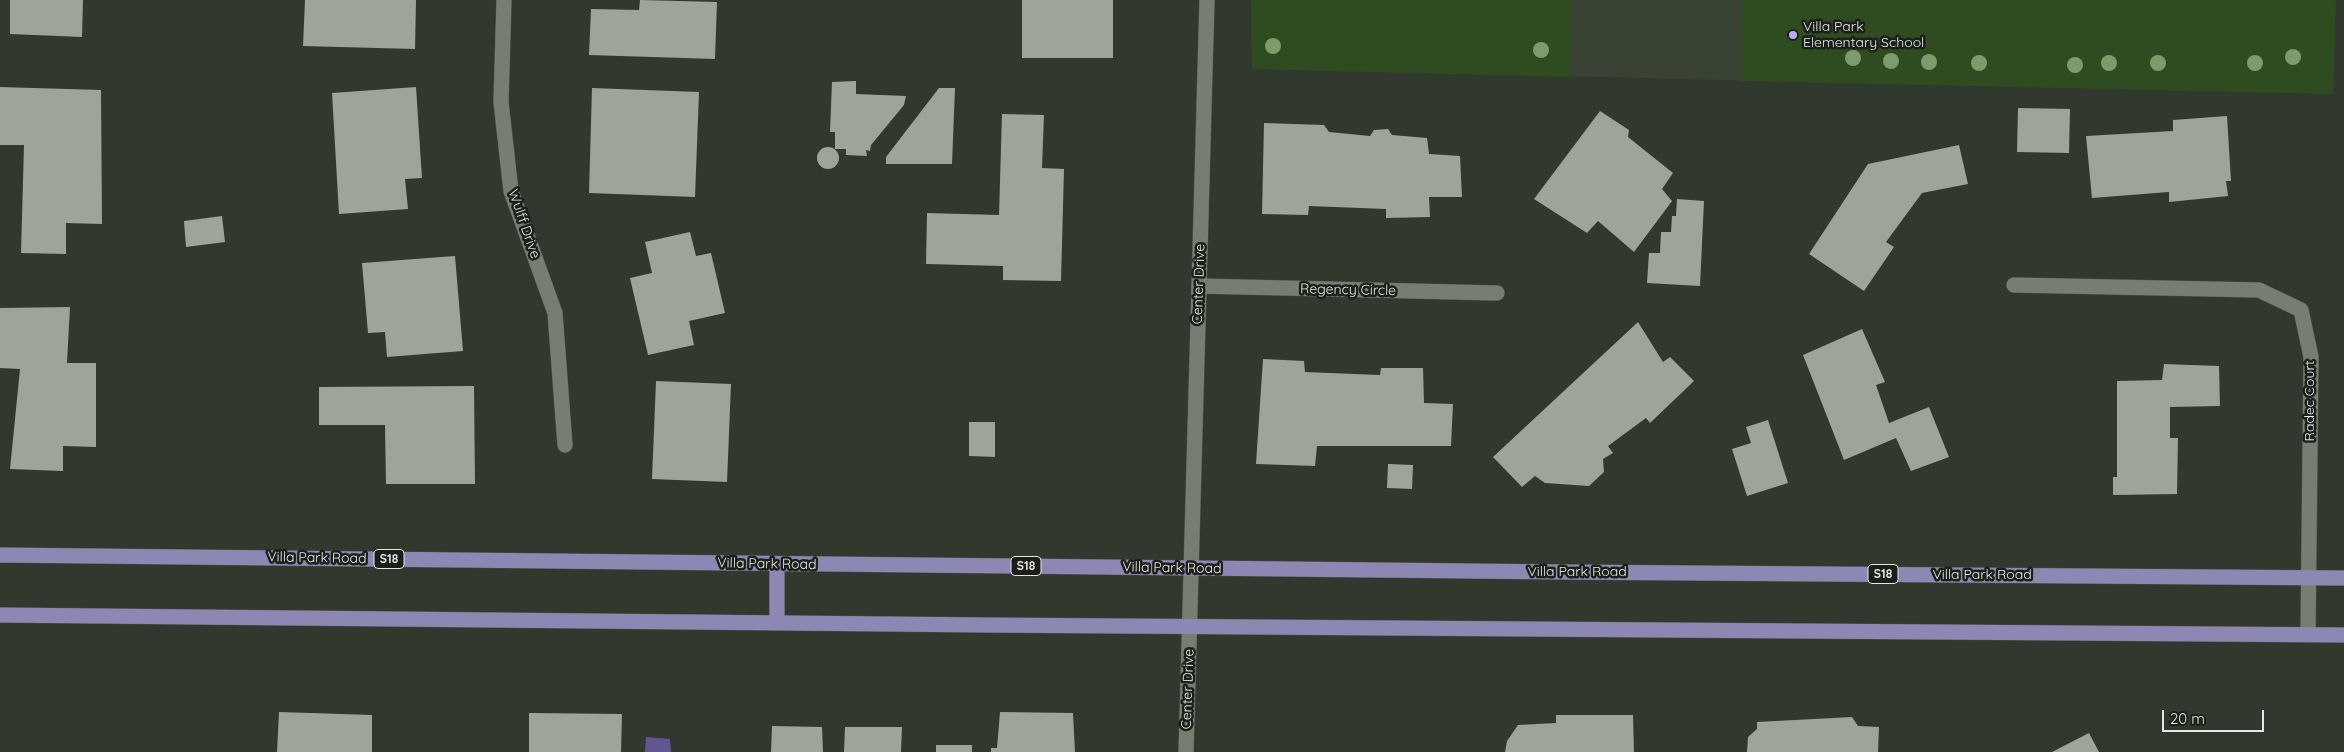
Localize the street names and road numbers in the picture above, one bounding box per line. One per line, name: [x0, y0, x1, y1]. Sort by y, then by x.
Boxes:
street label: Wulff Drive: [504, 187, 544, 261]
street label: Center Drive: [1189, 243, 1209, 325]
street label: Regency Circle: [1300, 281, 1396, 299]
street label: Radec Court: [2302, 360, 2318, 442]
street label: Villa Park Road: [267, 549, 367, 567]
road number: S18: [374, 550, 404, 568]
street label: Villa Park Road: [717, 555, 817, 573]
road number: S18: [1011, 556, 1041, 576]
street label: Villa Park Road: [1122, 559, 1222, 577]
street label: Villa Park Road: [1527, 564, 1627, 580]
road number: S18: [1868, 564, 1898, 584]
street label: Villa Park Road: [1932, 567, 2032, 583]
street label: Center Drive: [1178, 648, 1198, 730]

